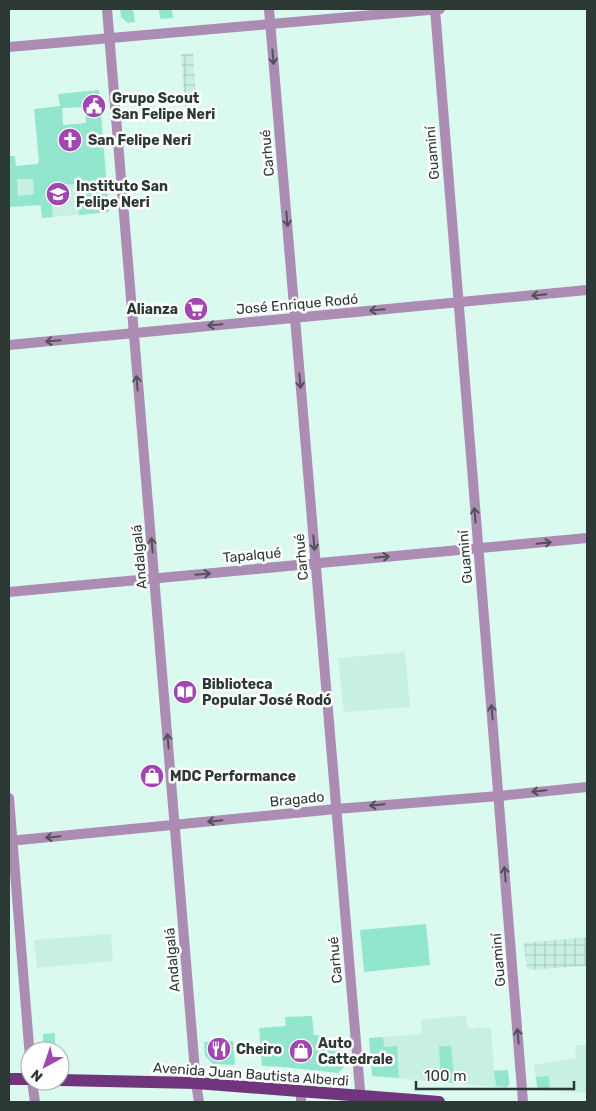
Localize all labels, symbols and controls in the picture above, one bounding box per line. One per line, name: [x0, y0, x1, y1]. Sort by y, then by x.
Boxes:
one-way arrow: [269, 49, 278, 65]
place label: Grupo Scout San Felipe Neri: [112, 90, 215, 123]
public building icon: Grupo Scout San Felipe Neri: [81, 93, 107, 119]
street label: Guaminí: [422, 125, 443, 180]
church icon: San Felipe Neri: [57, 127, 83, 153]
street label: Carhué: [257, 129, 278, 177]
place label: San Felipe Neri: [88, 132, 191, 149]
place label: Instituto San Felipe Neri: [76, 178, 168, 211]
school or university icon: Instituto San Felipe Neri: [45, 181, 71, 207]
one-way arrow: [282, 211, 291, 227]
one-way arrow: [531, 290, 547, 300]
street label: José Enrique Rodó: [235, 291, 359, 318]
supermarket icon: Alianza: [183, 296, 209, 322]
place label: Alianza: [127, 301, 178, 318]
one-way arrow: [369, 305, 385, 315]
one-way arrow: [207, 320, 223, 330]
one-way arrow: [46, 336, 62, 345]
one-way arrow: [295, 373, 305, 389]
one-way arrow: [133, 375, 142, 391]
one-way arrow: [470, 508, 480, 524]
street label: Andalgalá: [128, 524, 151, 590]
street label: Guaminí: [455, 529, 476, 584]
street label: Carhué: [291, 533, 312, 581]
one-way arrow: [309, 535, 319, 551]
one-way arrow: [147, 537, 156, 553]
one-way arrow: [536, 538, 552, 548]
street label: Tapalqué: [222, 544, 282, 567]
one-way arrow: [374, 553, 390, 562]
one-way arrow: [195, 569, 211, 579]
place label: Biblioteca Popular José Rodó: [202, 676, 332, 709]
library icon: Biblioteca Popular José Rodó: [172, 679, 198, 705]
one-way arrow: [487, 705, 496, 721]
one-way arrow: [163, 734, 172, 750]
shop icon: MDC Performance: [139, 763, 165, 789]
place label: MDC Performance: [170, 768, 296, 785]
one-way arrow: [531, 787, 547, 796]
street label: Bragado: [269, 788, 325, 811]
one-way arrow: [369, 801, 385, 810]
one-way arrow: [207, 816, 223, 826]
one-way arrow: [46, 832, 62, 842]
one-way arrow: [500, 866, 510, 882]
street label: Andalgalá: [161, 927, 184, 993]
street label: Guaminí: [488, 932, 509, 987]
street label: Carhué: [325, 936, 346, 984]
one-way arrow: [513, 1028, 522, 1044]
place label: Auto Cattedrale: [318, 1035, 393, 1068]
restaurant icon: Cheiro: [206, 1036, 232, 1062]
shop icon: Auto Cattedrale: [288, 1038, 314, 1064]
north arrow: [20, 1041, 70, 1091]
place label: Cheiro: [236, 1041, 282, 1058]
scale bar: [416, 1058, 574, 1090]
street label: Avenida Juan Bautista Alberdi: [153, 1059, 349, 1090]
text: N: [28, 1066, 46, 1085]
text: 100 m: [424, 1067, 466, 1085]

